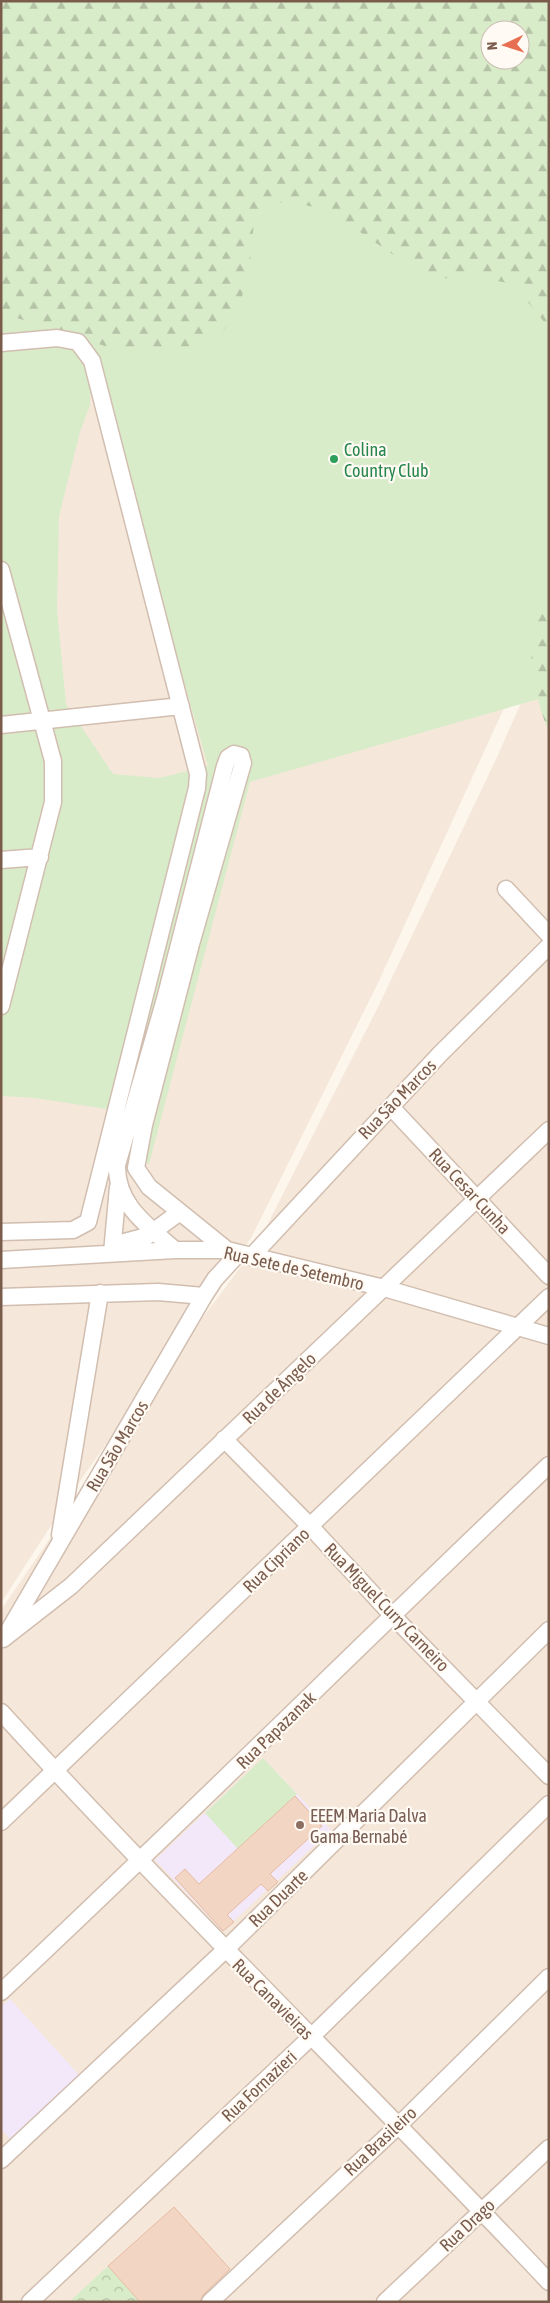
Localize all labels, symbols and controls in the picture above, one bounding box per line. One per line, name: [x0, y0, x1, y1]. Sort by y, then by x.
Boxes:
north arrow: [480, 20, 530, 70]
text: N: [484, 41, 500, 51]
place label: Colina Country Club: [344, 439, 428, 481]
marker: Colina Country Club: [328, 453, 340, 465]
street label: Rua São Marcos: [354, 1055, 440, 1143]
street label: Rua Cesar Cunha: [425, 1144, 515, 1238]
street label: Rua Sete de Setembro: [222, 1242, 366, 1294]
street label: Rua de Ângelo: [238, 1348, 320, 1428]
street label: Rua São Marcos: [82, 1397, 152, 1495]
street label: Rua Cipriano: [238, 1523, 314, 1597]
street label: Rua Miguel Curry Carneiro: [320, 1538, 454, 1676]
street label: Rua Papazanak: [232, 1687, 320, 1773]
place label: EEEM Maria Dalva Gama Bernabé: [310, 1805, 427, 1847]
marker: EEEM Maria Dalva Gama Bernabé: [294, 1819, 306, 1831]
street label: Rua Duarte: [244, 1865, 312, 1931]
street label: Rua Canavieiras: [228, 1954, 318, 2044]
street label: Rua Fornazieri: [217, 2046, 301, 2126]
street label: Rua Brasileiro: [339, 2102, 421, 2180]
street label: Rua Drago: [435, 2194, 499, 2256]

